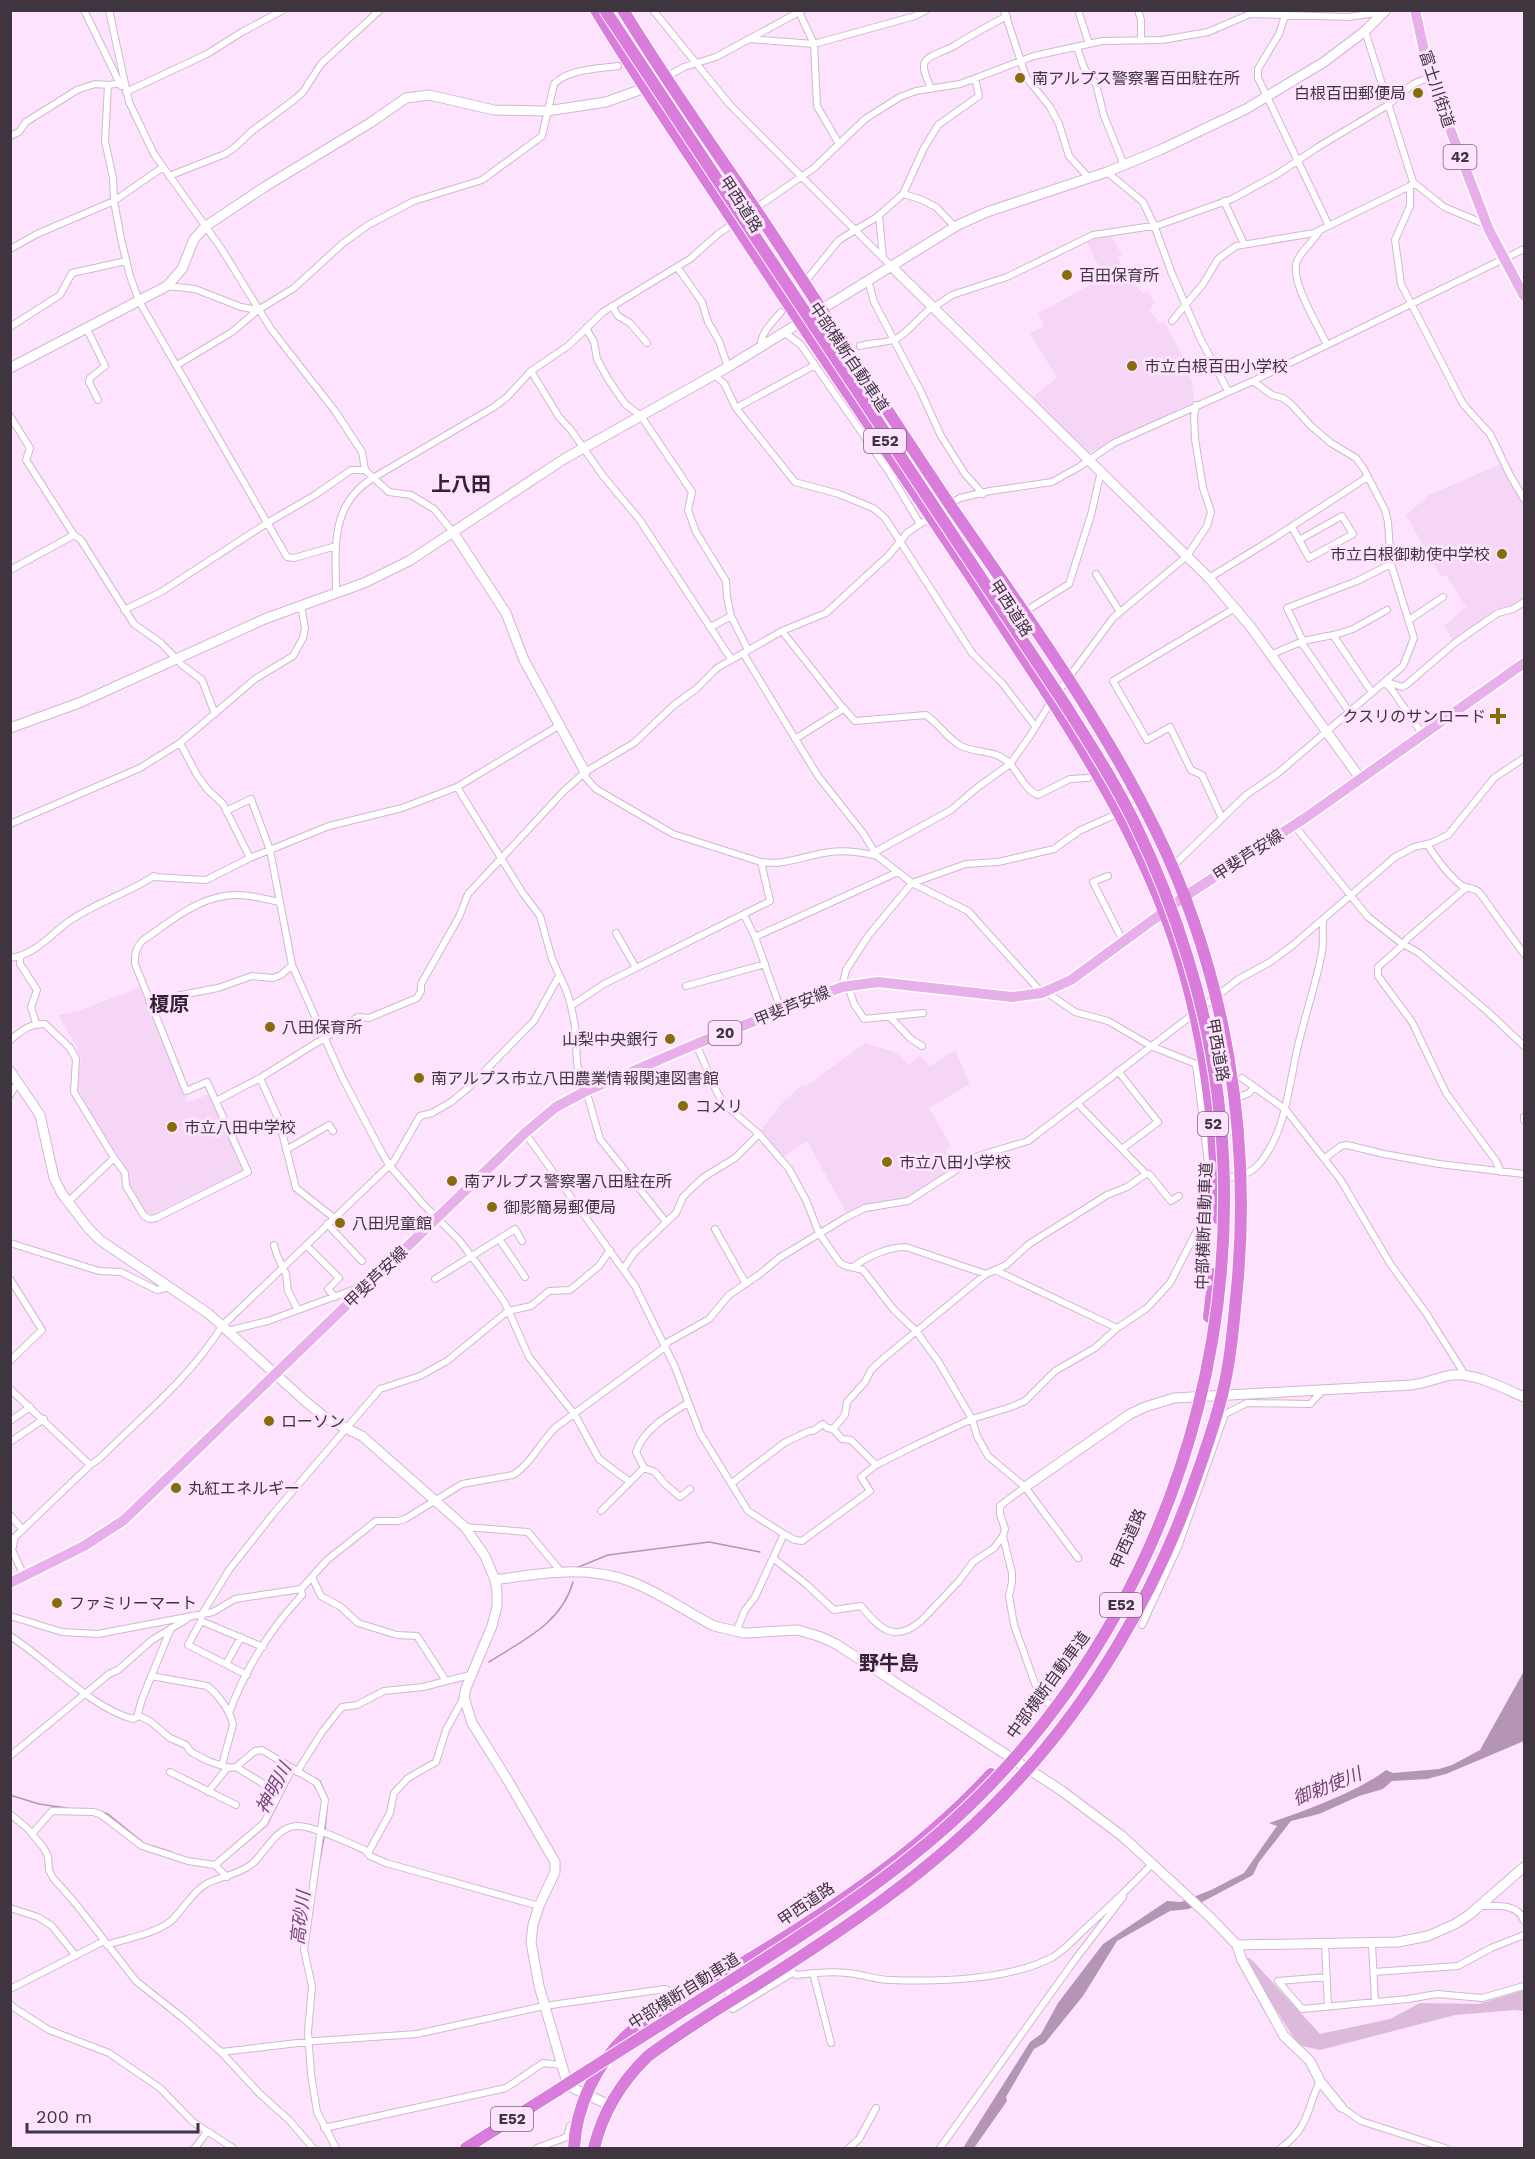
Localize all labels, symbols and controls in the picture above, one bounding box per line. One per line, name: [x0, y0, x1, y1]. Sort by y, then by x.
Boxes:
street label: 富士川街道: [1416, 48, 1458, 130]
place label: 南アルプス警察署百田駐在所: [1032, 69, 1240, 88]
marker: 南アルプス警察署百田駐在所: [1013, 71, 1027, 85]
place label: 白根百田郵便局: [1294, 84, 1406, 103]
marker: 白根百田郵便局: [1411, 86, 1425, 100]
road number: 42: [1444, 145, 1476, 169]
street label: 甲西道路: [716, 172, 766, 236]
place label: 百田保育所: [1079, 266, 1159, 285]
marker: 百田保育所: [1060, 268, 1074, 282]
street label: 中部横断自動車道: [805, 299, 893, 415]
place label: 市立白根百田小学校: [1144, 357, 1288, 376]
marker: 市立白根百田小学校: [1125, 359, 1139, 373]
road number: E52: [864, 429, 906, 453]
district label: 上八田: [431, 472, 491, 496]
place label: 市立白根御勅使中学校: [1330, 545, 1490, 564]
marker: 市立白根御勅使中学校: [1495, 547, 1509, 561]
street label: 甲西道路: [986, 576, 1036, 640]
place label: クスリのサンロード: [1342, 707, 1486, 726]
marker: クスリのサンロード: [1491, 709, 1505, 723]
street label: 甲斐芦安線: [1209, 825, 1287, 885]
street label: 甲斐芦安線: [751, 982, 833, 1030]
district label: 榎原: [149, 992, 189, 1016]
street label: 甲西道路: [1203, 1017, 1233, 1083]
place label: 八田保育所: [282, 1018, 362, 1037]
marker: 八田保育所: [263, 1020, 277, 1034]
road number: 20: [708, 1021, 742, 1045]
place label: 山梨中央銀行: [562, 1030, 658, 1049]
marker: 山梨中央銀行: [663, 1032, 677, 1046]
place label: 南アルプス市立八田農業情報関連図書館: [431, 1069, 719, 1088]
marker: 南アルプス市立八田農業情報関連図書館: [412, 1071, 426, 1085]
place label: コメリ: [695, 1097, 743, 1116]
marker: コメリ: [676, 1099, 690, 1113]
road number: 52: [1198, 1112, 1228, 1136]
place label: 市立八田中学校: [184, 1118, 296, 1137]
marker: 市立八田中学校: [165, 1120, 179, 1134]
place label: 市立八田小学校: [899, 1153, 1011, 1172]
marker: 市立八田小学校: [880, 1155, 894, 1169]
street label: 中部横断自動車道: [1192, 1162, 1216, 1290]
place label: 南アルプス警察署八田駐在所: [464, 1172, 672, 1191]
marker: 南アルプス警察署八田駐在所: [445, 1174, 459, 1188]
place label: 御影簡易郵便局: [504, 1198, 616, 1217]
marker: 御影簡易郵便局: [485, 1200, 499, 1214]
place label: 八田児童館: [352, 1214, 432, 1233]
marker: 八田児童館: [333, 1216, 347, 1230]
street label: 甲斐芦安線: [341, 1242, 411, 1312]
place label: ローソン: [281, 1412, 345, 1431]
marker: ローソン: [262, 1414, 276, 1428]
place label: 丸紅エネルギー: [188, 1479, 300, 1498]
marker: 丸紅エネルギー: [169, 1481, 183, 1495]
street label: 甲西道路: [1106, 1506, 1150, 1572]
road number: E52: [1100, 1593, 1142, 1617]
place label: ファミリーマート: [69, 1594, 197, 1613]
marker: ファミリーマート: [50, 1596, 64, 1610]
street label: 中部横断自動車道: [1003, 1628, 1093, 1742]
district label: 野牛島: [859, 1651, 919, 1675]
water label: 神明川: [251, 1757, 296, 1817]
water label: 御勅使川: [1290, 1762, 1366, 1809]
street label: 甲西道路: [774, 1878, 838, 1930]
water label: 高砂川: [286, 1888, 314, 1946]
street label: 中部横断自動車道: [625, 1949, 743, 2033]
scale bar: [27, 2096, 198, 2134]
text: 200 m: [36, 2106, 92, 2127]
road number: E52: [491, 2107, 533, 2131]

